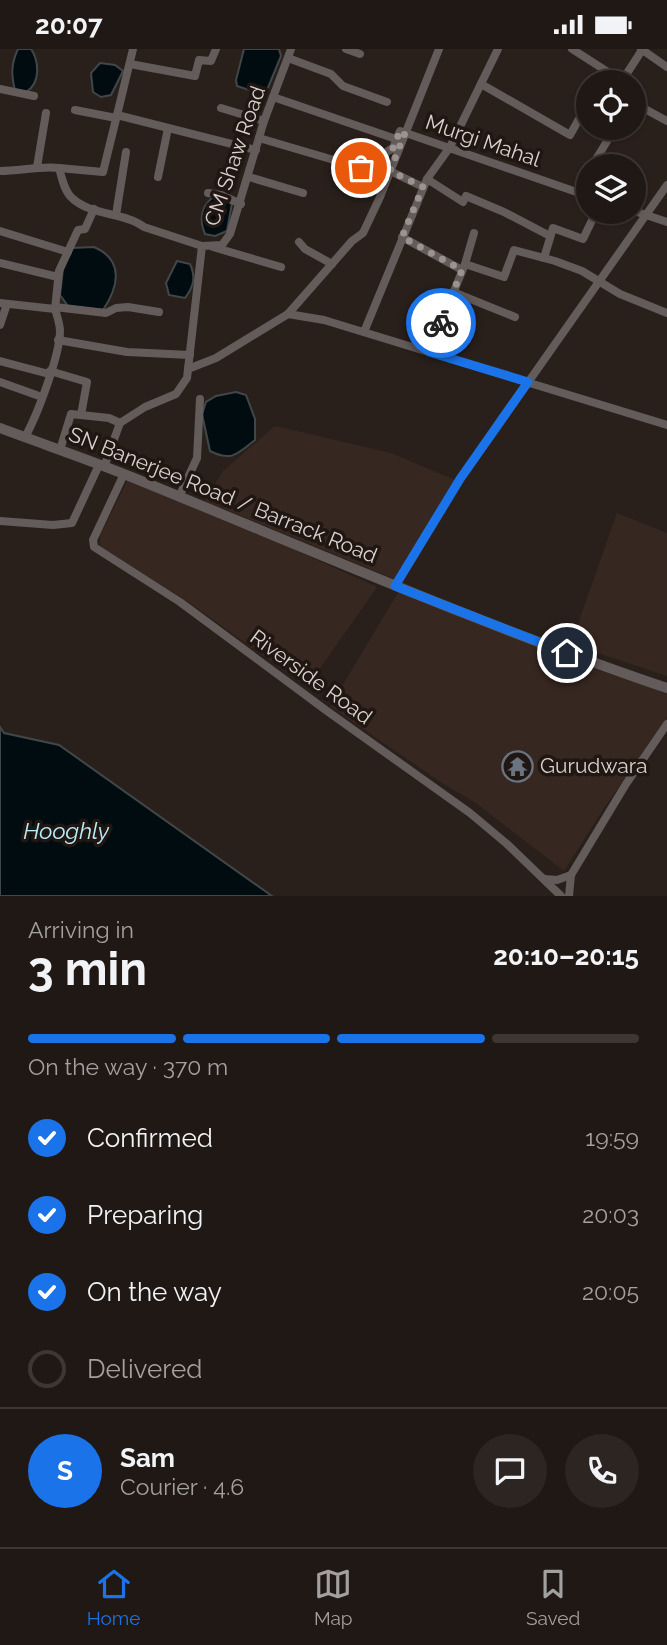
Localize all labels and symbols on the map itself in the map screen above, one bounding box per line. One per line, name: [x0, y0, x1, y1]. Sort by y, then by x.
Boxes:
street label: CM Shaw Road: [199, 83, 270, 229]
street label: Murgi Mahal: [422, 109, 544, 172]
pin: [331, 138, 391, 198]
courier: [406, 288, 476, 358]
street label: SN Banerjee Road / Barrack Road: [65, 421, 381, 568]
pin: [537, 623, 597, 683]
street label: Riverside Road: [245, 624, 377, 729]
temple icon: Gurudwara: [500, 749, 534, 783]
place label: Gurudwara: [540, 753, 647, 778]
water label: Hooghly: [23, 817, 110, 844]

